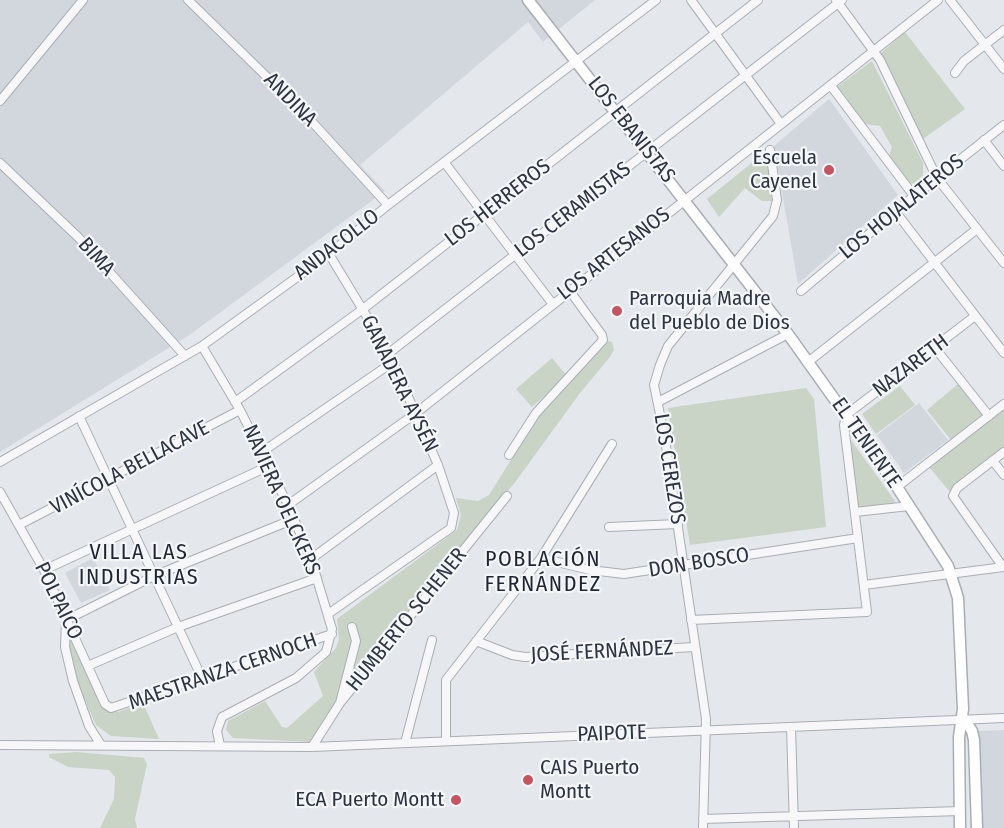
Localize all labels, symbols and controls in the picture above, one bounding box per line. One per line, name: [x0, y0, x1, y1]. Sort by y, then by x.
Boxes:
street label: ANDINA: [258, 68, 322, 132]
street label: LOS EBANISTAS: [582, 72, 680, 188]
place label: Escuela Cayenel: [750, 145, 817, 195]
street label: LOS HOJALATEROS: [835, 149, 969, 265]
street label: LOS HERREROS: [440, 154, 556, 252]
street label: LOS CERAMISTAS: [510, 157, 636, 263]
marker: Escuela Cayenel: [822, 163, 836, 177]
street label: LOS ARTESANOS: [553, 202, 675, 306]
street label: ANDACOLLO: [289, 204, 385, 286]
street label: BIMA: [72, 233, 120, 281]
place label: Parroquia Madre del Pueblo de Dios: [629, 286, 790, 336]
marker: Parroquia Madre del Pueblo de Dios: [610, 304, 624, 318]
street label: GANADERA AYSÉN: [355, 311, 443, 457]
street label: NAZARETH: [868, 329, 954, 403]
street label: EL TENIENTE: [826, 393, 906, 493]
street label: LOS CEREZOS: [648, 412, 690, 526]
street label: VINÍCOLA BELLACAVE: [46, 416, 214, 520]
street label: NAVIERA OELCKERS: [237, 421, 325, 579]
district label: VILLA LAS INDUSTRIAS: [79, 540, 199, 592]
street label: HUMBERTO SCHENER: [341, 543, 473, 697]
street label: DON BOSCO: [647, 543, 751, 583]
district label: POBLACIÓN FERNÁNDEZ: [484, 547, 602, 598]
street label: POLPAICO: [28, 558, 88, 644]
street label: MAESTRANZA CERNOCH: [125, 628, 321, 716]
street label: JOSÉ FERNÁNDEZ: [530, 636, 674, 668]
street label: PAIPOTE: [577, 720, 647, 748]
place label: CAIS Puerto Montt: [540, 755, 639, 805]
marker: CAIS Puerto Montt: [521, 773, 535, 787]
place label: ECA Puerto Montt: [295, 787, 444, 813]
marker: ECA Puerto Montt: [449, 793, 463, 807]

